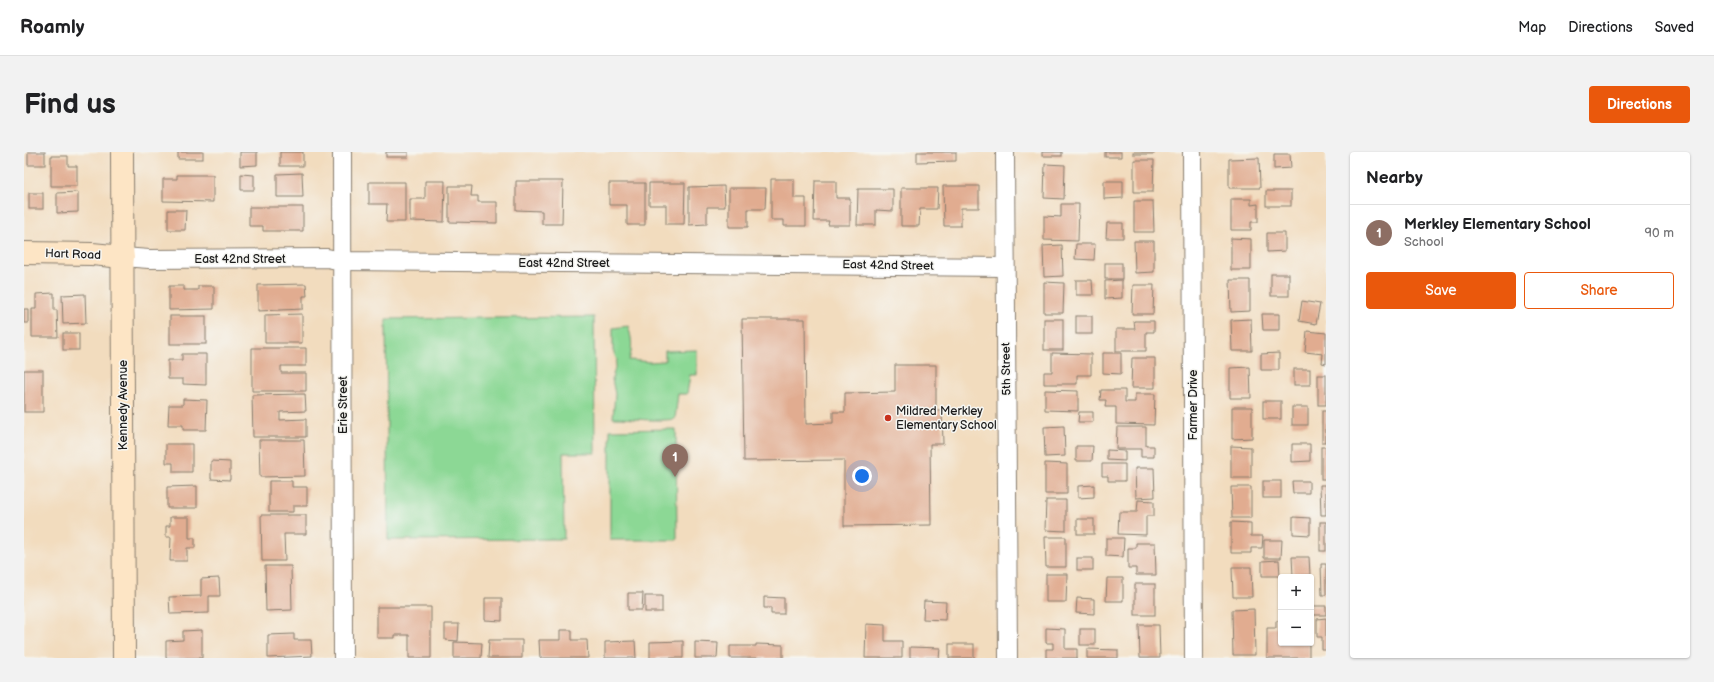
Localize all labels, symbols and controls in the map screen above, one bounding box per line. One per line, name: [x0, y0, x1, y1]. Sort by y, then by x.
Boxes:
text: Roamly: [20, 16, 84, 39]
text: Map: [1518, 19, 1546, 36]
text: Directions: [1568, 19, 1633, 36]
text: Saved: [1655, 19, 1694, 36]
button: Directions: [1589, 86, 1690, 123]
text: Find us: [24, 88, 116, 121]
text: Nearby: [1366, 168, 1423, 188]
text: Merkley Elementary School: [1404, 215, 1591, 234]
text: 1: [1376, 225, 1382, 241]
text: 90 m: [1645, 225, 1674, 241]
text: School: [1404, 234, 1444, 250]
street label: Hart Road: [45, 246, 101, 263]
street label: East 42nd Street: [194, 252, 286, 267]
street label: East 42nd Street: [518, 256, 610, 271]
street label: East 42nd Street: [842, 257, 934, 274]
button: Save: [1366, 272, 1516, 309]
button: Share: [1524, 272, 1674, 309]
street label: 5th Street: [999, 342, 1014, 396]
street label: Kennedy Avenue: [116, 360, 131, 450]
street label: Farmer Drive: [1186, 370, 1201, 440]
street label: Erie Street: [336, 376, 351, 434]
place label: Mildred Merkley Elementary School: [896, 404, 997, 433]
marker: Mildred Merkley Elementary School: [883, 413, 893, 423]
pin: 1: [662, 444, 688, 477]
your location: [852, 466, 872, 486]
map controls: [1278, 574, 1314, 646]
button: +: [1278, 574, 1314, 610]
button: −: [1278, 610, 1314, 646]

